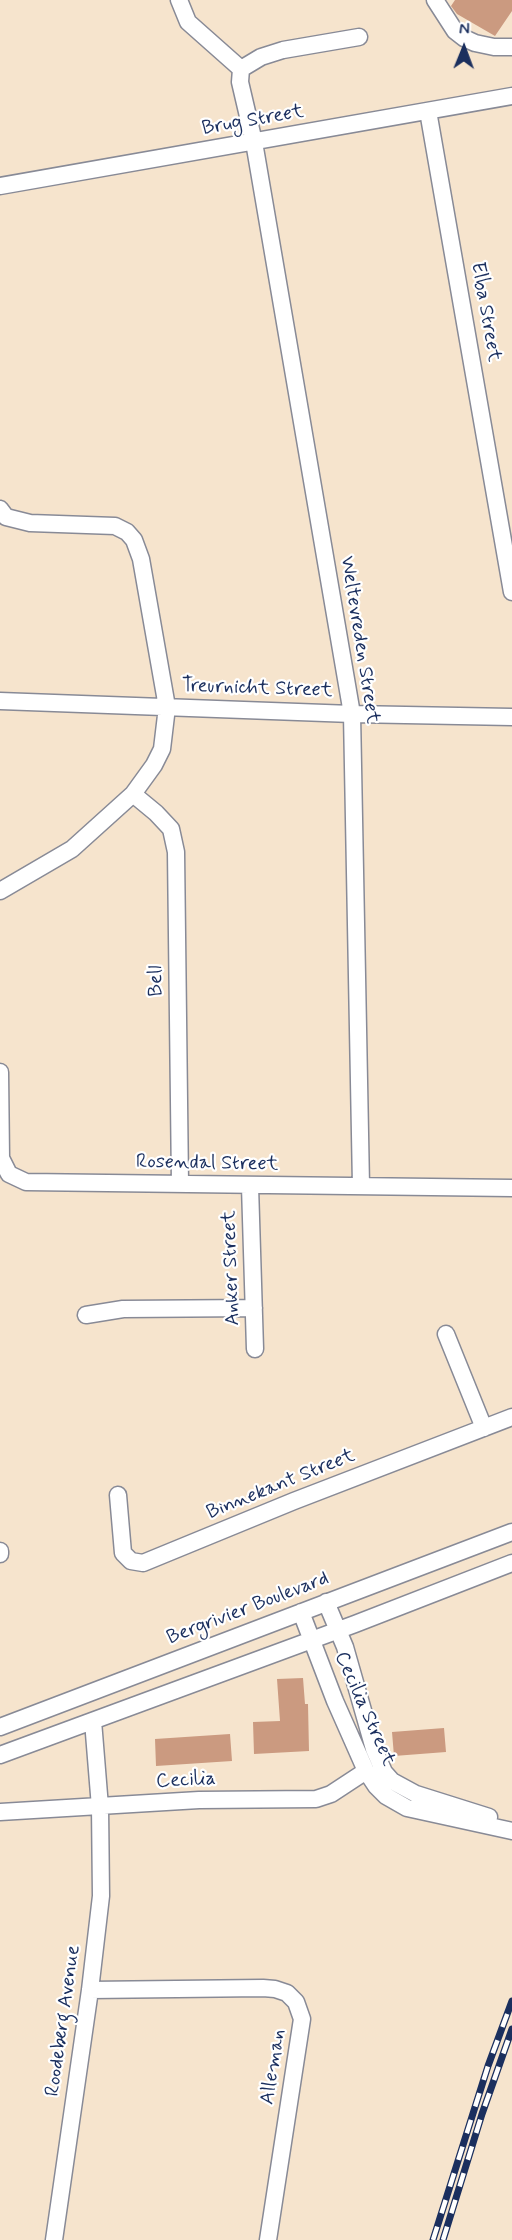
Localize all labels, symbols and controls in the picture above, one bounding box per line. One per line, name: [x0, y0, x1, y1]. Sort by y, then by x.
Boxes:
north arrow: [434, 18, 494, 78]
text: N: [459, 19, 470, 40]
street label: Brug Street: [200, 100, 306, 142]
street label: Elba Street: [464, 260, 506, 364]
street label: Weltevreden Street: [334, 555, 384, 725]
street label: Treurnicht Street: [181, 674, 333, 704]
street label: Bell: [145, 965, 169, 997]
street label: Rosendal Street: [136, 1151, 278, 1177]
street label: Anker Street: [218, 1210, 246, 1326]
street label: Binnekant Street: [203, 1444, 359, 1526]
street label: Bergrivier Boulevard: [164, 1567, 332, 1651]
street label: Cecilia Street: [328, 1648, 400, 1770]
street label: Cecilia: [155, 1767, 217, 1795]
street label: Roodeberg Avenue: [42, 1944, 86, 2098]
street label: Alleman: [256, 2028, 292, 2106]

